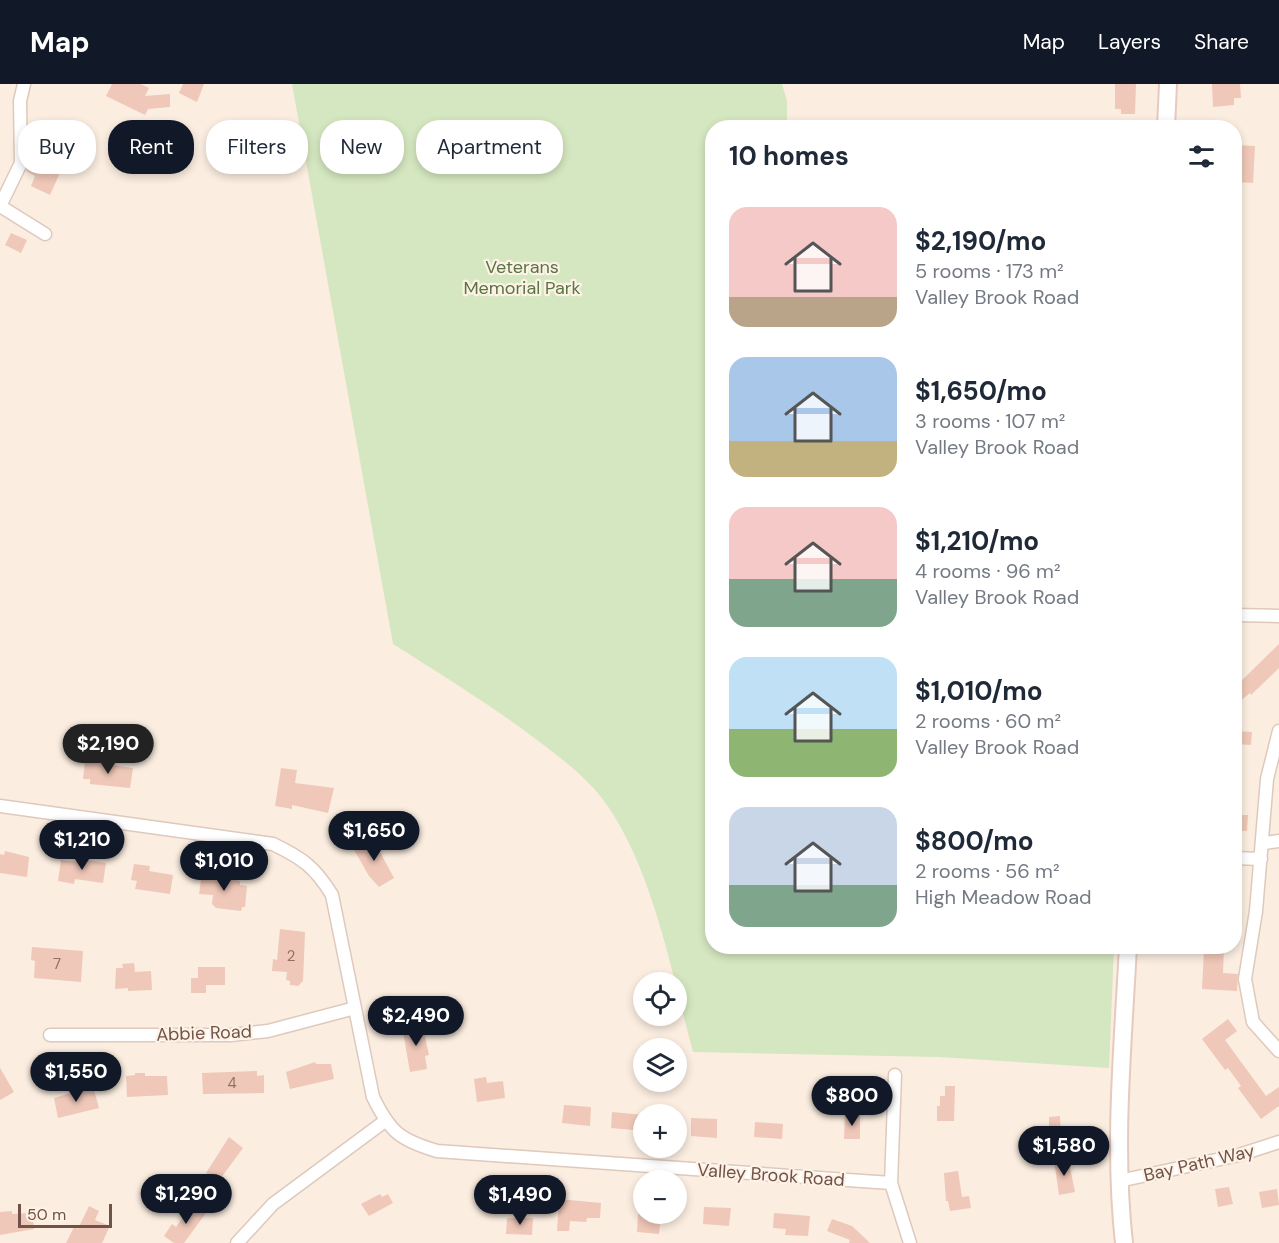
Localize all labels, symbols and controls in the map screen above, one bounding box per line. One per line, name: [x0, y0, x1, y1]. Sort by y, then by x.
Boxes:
text: Map: [30, 24, 90, 61]
text: Map: [1023, 28, 1065, 56]
text: Layers: [1098, 28, 1161, 56]
text: Share: [1194, 28, 1249, 56]
chip: Buy: [18, 120, 96, 174]
chip: Rent: [108, 120, 194, 174]
chip: Filters: [206, 120, 308, 174]
chip: New: [320, 120, 404, 174]
chip: Apartment: [416, 120, 563, 174]
text: 10 homes: [729, 139, 849, 173]
icon: filters: [1185, 140, 1218, 173]
text: $2,190/mo: [915, 224, 1046, 258]
icon: home: [777, 231, 849, 303]
park label: Veterans Memorial Park: [463, 255, 581, 300]
text: 5 rooms · 173 m²: [915, 258, 1064, 284]
text: Valley Brook Road: [915, 284, 1079, 310]
text: $1,650/mo: [915, 374, 1047, 408]
icon: home: [777, 381, 849, 453]
text: 3 rooms · 107 m²: [915, 408, 1065, 434]
text: Valley Brook Road: [915, 434, 1079, 460]
text: $1,210/mo: [915, 524, 1039, 558]
icon: home: [777, 531, 849, 603]
text: 4 rooms · 96 m²: [915, 558, 1061, 584]
text: Valley Brook Road: [915, 584, 1079, 610]
text: $1,010/mo: [915, 674, 1043, 708]
icon: home: [777, 681, 849, 753]
text: 2 rooms · 60 m²: [915, 708, 1061, 734]
pin: $2,190: [59, 724, 157, 775]
text: $2,190: [77, 730, 139, 756]
text: Valley Brook Road: [915, 734, 1079, 760]
pin: $1,650: [325, 811, 423, 862]
text: $1,650: [342, 817, 406, 843]
pin: $1,210: [33, 820, 131, 871]
text: $800/mo: [915, 824, 1034, 858]
text: $1,210: [53, 826, 111, 852]
icon: home: [777, 831, 849, 903]
pin: $1,010: [175, 841, 273, 892]
text: $1,010: [194, 847, 254, 873]
text: 2 rooms · 56 m²: [915, 858, 1060, 884]
text: High Meadow Road: [915, 884, 1092, 910]
house number: 2: [287, 946, 295, 966]
house number: 7: [53, 954, 61, 974]
map controls: [633, 972, 687, 1224]
button: locate: [633, 972, 687, 1026]
pin: $2,490: [367, 996, 465, 1047]
text: $2,490: [382, 1002, 450, 1028]
street label: Abbie Road: [156, 1019, 252, 1047]
button: layers: [633, 1038, 687, 1092]
pin: $1,550: [27, 1052, 125, 1103]
text: $1,550: [44, 1058, 108, 1084]
house number: 4: [227, 1073, 237, 1093]
pin: $800: [816, 1076, 888, 1127]
text: $800: [826, 1082, 878, 1108]
button: +: [633, 1104, 687, 1158]
pin: $1,580: [1015, 1126, 1113, 1177]
text: $1,580: [1032, 1132, 1096, 1158]
street label: Bay Path Way: [1141, 1139, 1257, 1187]
street label: Valley Brook Road: [696, 1158, 846, 1192]
button: −: [633, 1170, 687, 1224]
pin: $1,290: [137, 1174, 235, 1225]
pin: $1,490: [471, 1175, 569, 1226]
text: $1,290: [155, 1180, 217, 1206]
text: $1,490: [488, 1181, 552, 1207]
scale bar: [18, 1201, 112, 1228]
text: 50 m: [27, 1204, 66, 1225]

